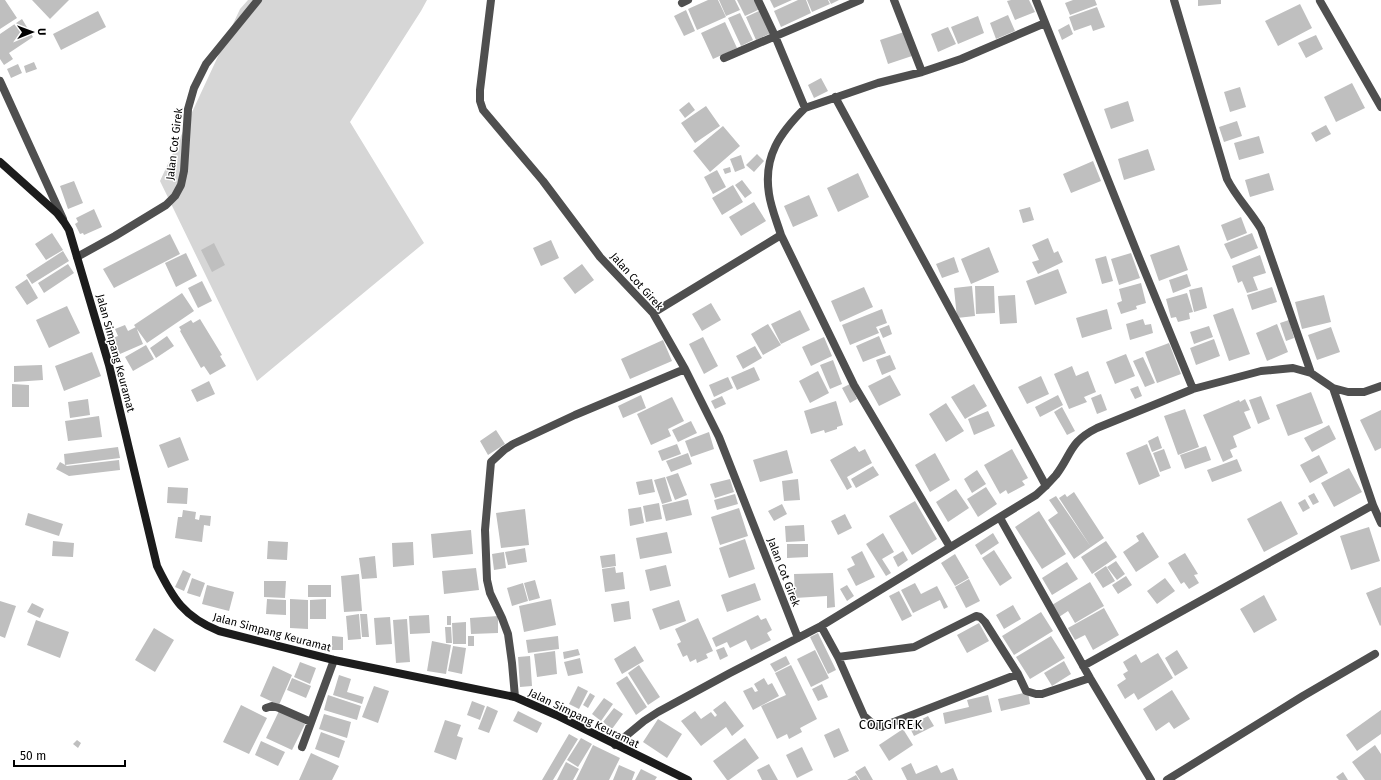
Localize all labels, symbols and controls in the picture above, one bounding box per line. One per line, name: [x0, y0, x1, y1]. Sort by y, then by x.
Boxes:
north arrow: [12, 12, 52, 52]
text: U: [35, 28, 48, 36]
street label: Jalan Cot Girek: [164, 107, 185, 181]
street label: Jalan Cot Girek: [608, 250, 666, 313]
street label: Jalan Simpang Keuramat: [93, 293, 138, 414]
street label: Jalan Cot Girek: [764, 536, 803, 609]
street label: Jalan Simpang Keuramat: [211, 610, 332, 655]
street label: Jalan Simpang Keuramat: [526, 686, 641, 751]
district label: COTGIREK: [859, 717, 923, 732]
scale bar: [14, 742, 125, 768]
text: 50 m: [20, 749, 46, 763]

